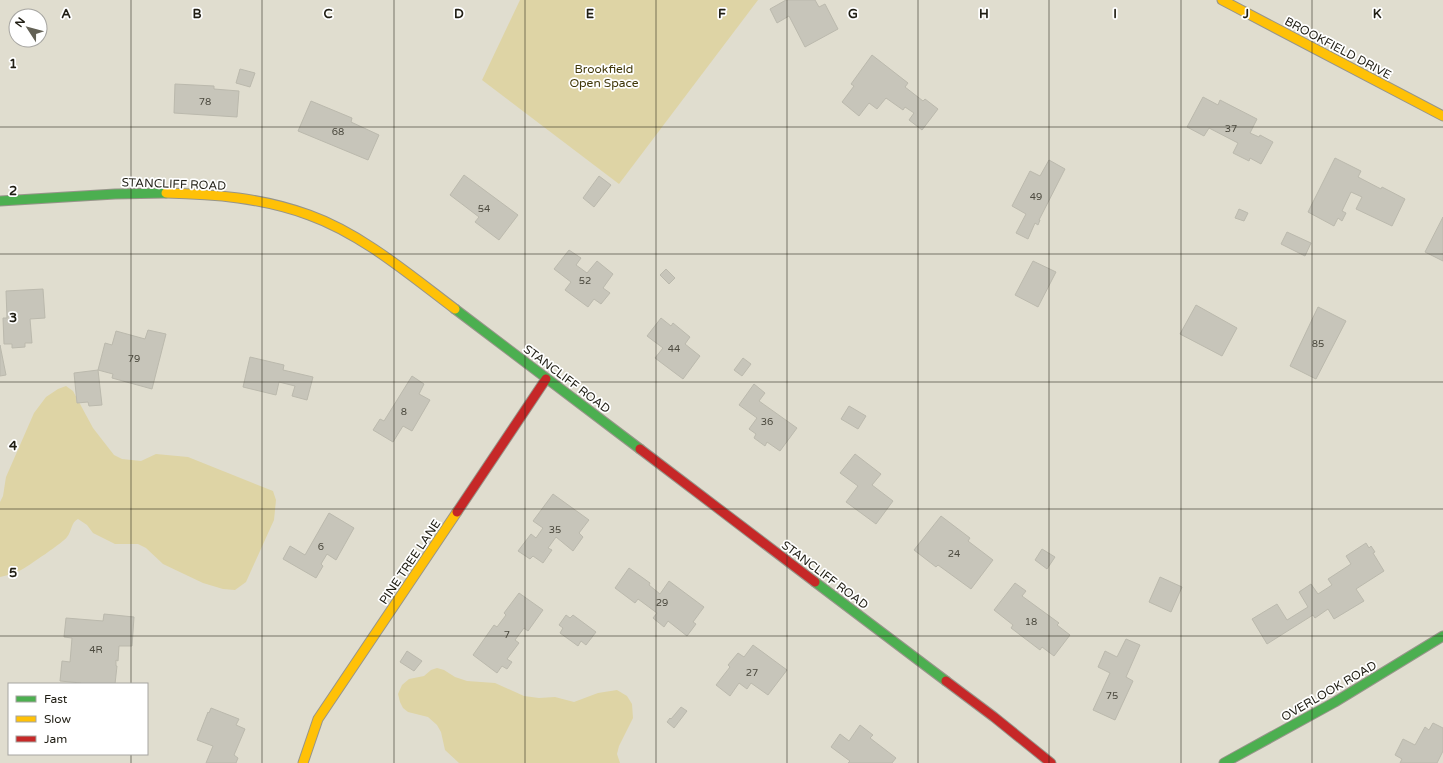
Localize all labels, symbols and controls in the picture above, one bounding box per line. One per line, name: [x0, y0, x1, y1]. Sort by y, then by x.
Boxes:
text: A: [61, 6, 71, 22]
text: B: [192, 6, 202, 22]
text: C: [323, 6, 333, 22]
text: D: [454, 6, 464, 22]
text: E: [586, 6, 594, 22]
text: F: [718, 6, 726, 22]
text: G: [848, 6, 858, 22]
text: H: [979, 6, 989, 22]
text: I: [1113, 6, 1117, 22]
text: J: [1242, 6, 1249, 22]
north arrow: [8, 8, 48, 48]
street label: BROOKFIELD DRIVE: [1282, 14, 1394, 82]
text: N: [12, 15, 28, 30]
text: 1: [9, 56, 17, 72]
park label: Brookfield Open Space: [569, 62, 639, 90]
house number: 78: [199, 96, 211, 108]
house number: 37: [1225, 123, 1237, 135]
house number: 68: [332, 126, 344, 138]
street label: STANCLIFF ROAD: [122, 175, 226, 193]
text: 2: [9, 183, 17, 199]
house number: 49: [1030, 191, 1042, 203]
house number: 54: [478, 203, 490, 215]
house number: 52: [579, 275, 591, 287]
text: 3: [9, 310, 17, 326]
house number: 85: [1312, 338, 1324, 350]
street label: STANCLIFF ROAD: [521, 342, 613, 416]
house number: 44: [668, 343, 680, 355]
house number: 79: [128, 353, 140, 365]
house number: 8: [401, 406, 407, 418]
house number: 36: [761, 416, 773, 428]
text: 4: [9, 438, 18, 454]
street label: PINE TREE LANE: [376, 517, 444, 607]
house number: 35: [549, 524, 561, 536]
street label: STANCLIFF ROAD: [779, 538, 871, 612]
house number: 6: [318, 541, 324, 553]
house number: 24: [948, 548, 960, 560]
text: 5: [9, 565, 17, 581]
house number: 29: [656, 597, 668, 609]
house number: 18: [1025, 616, 1037, 628]
house number: 7: [504, 629, 510, 641]
house number: 4R: [89, 644, 103, 656]
street label: OVERLOOK ROAD: [1279, 658, 1379, 724]
house number: 27: [746, 667, 758, 679]
legend: [8, 683, 148, 755]
house number: 75: [1106, 690, 1118, 702]
text: Fast: [44, 692, 68, 706]
text: Slow: [44, 712, 71, 726]
text: Jam: [44, 732, 67, 746]

